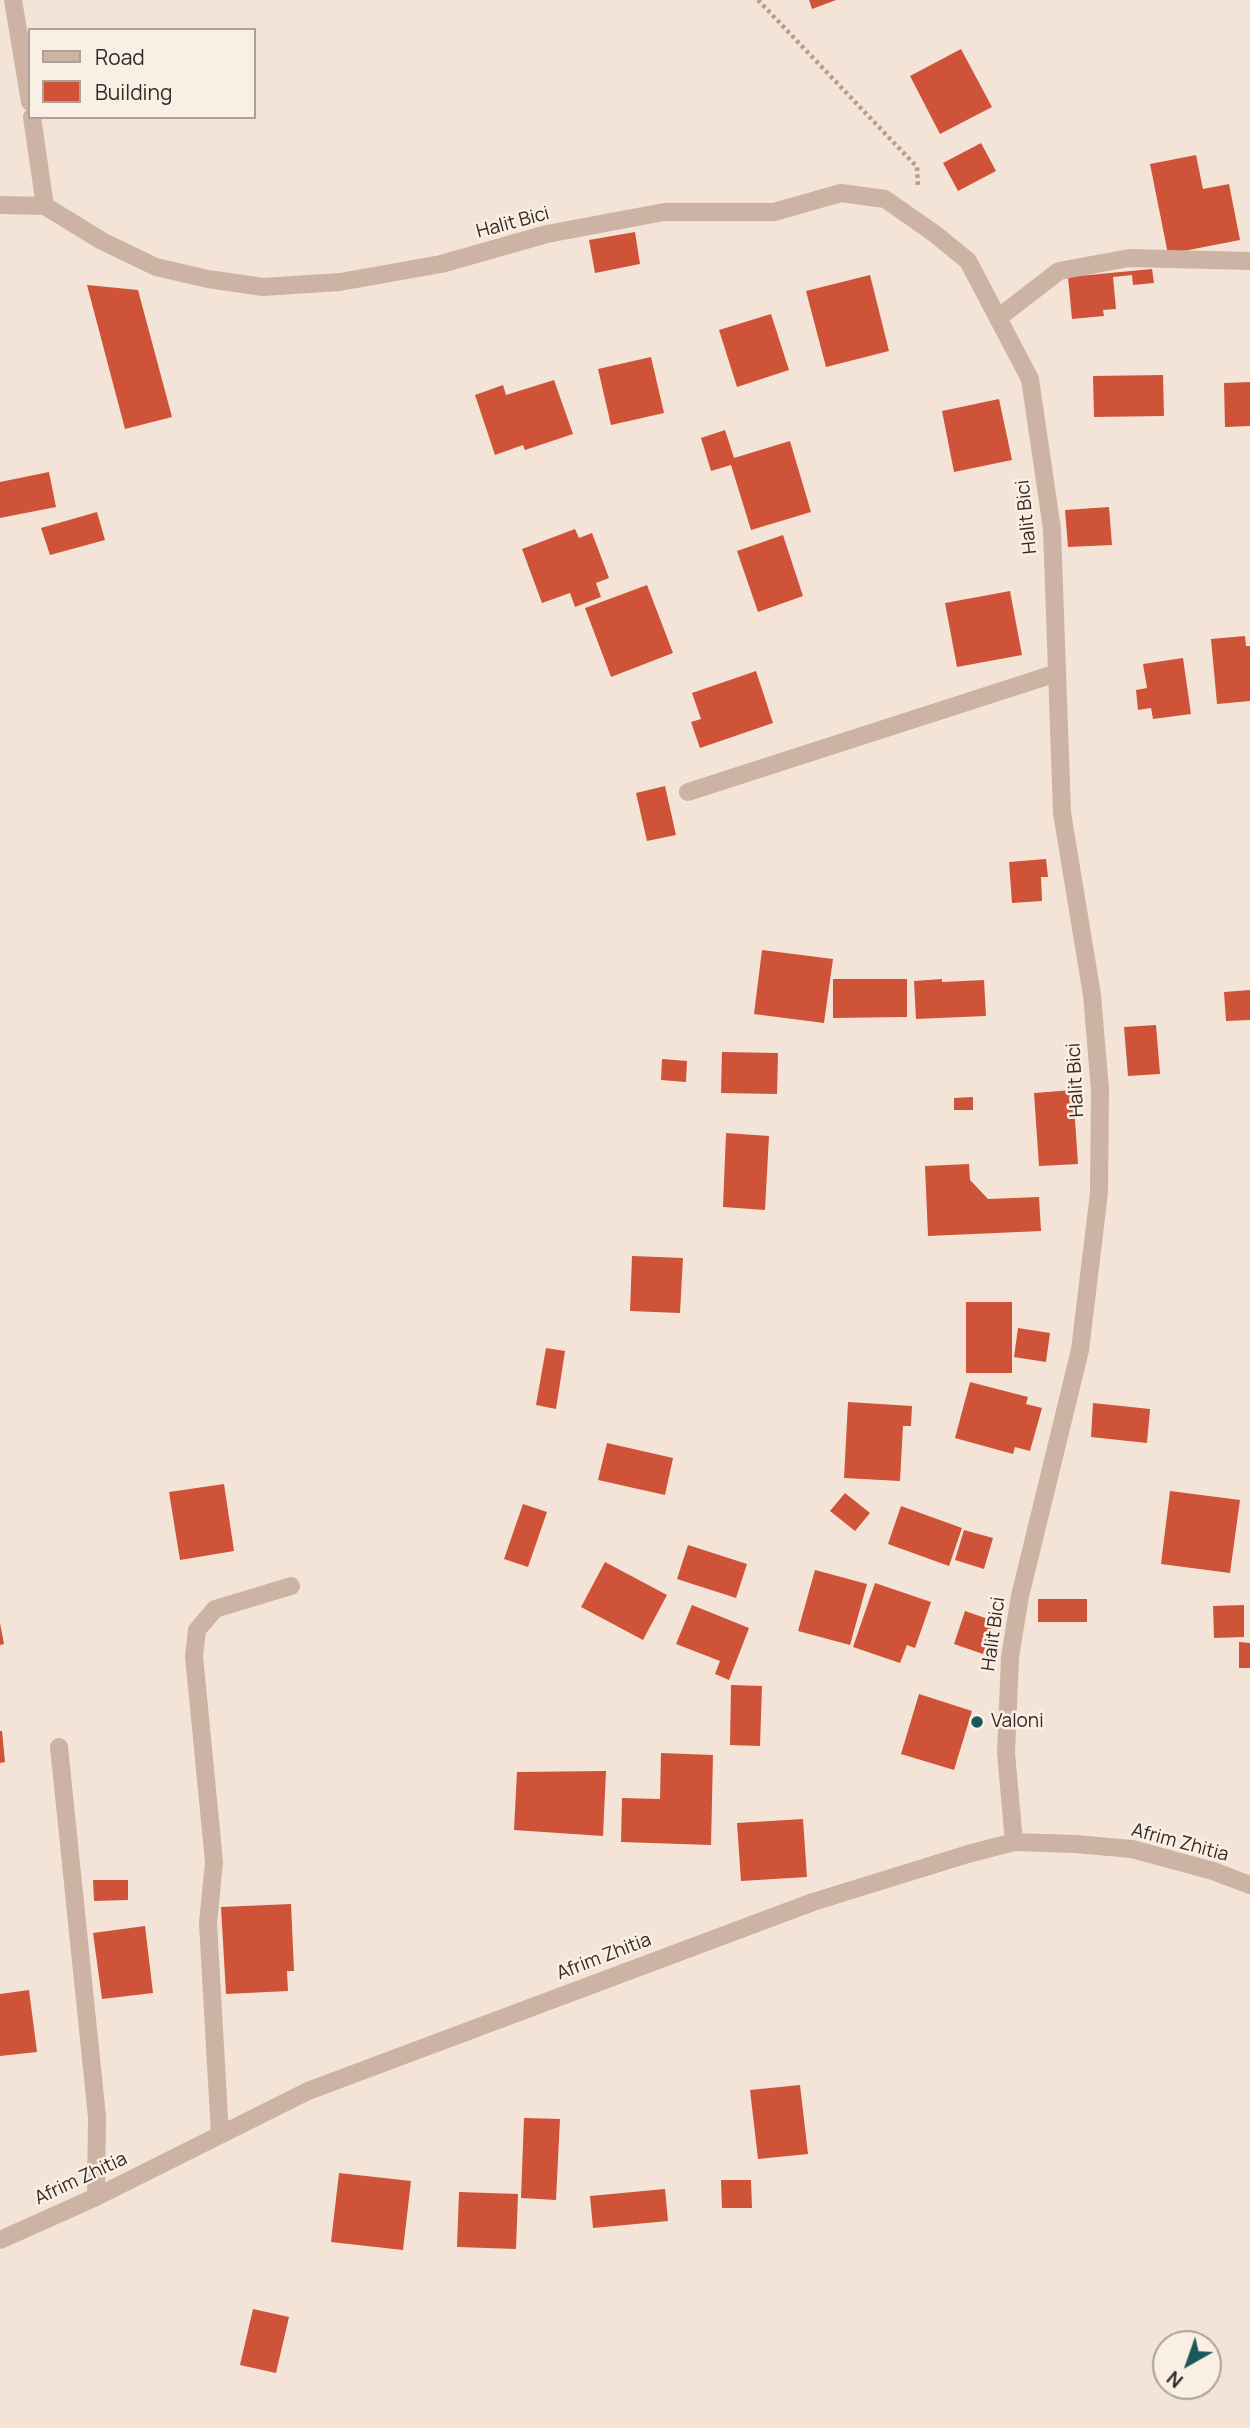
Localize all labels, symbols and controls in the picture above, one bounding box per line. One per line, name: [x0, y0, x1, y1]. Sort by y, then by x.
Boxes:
legend: [28, 28, 256, 119]
text: Road: [95, 43, 145, 71]
text: Building: [95, 78, 172, 106]
street label: Halit Bici: [474, 202, 552, 244]
street label: Halit Bici: [1012, 479, 1042, 555]
street label: Halit Bici: [1063, 1042, 1089, 1118]
street label: Halit Bici: [978, 1595, 1010, 1673]
place label: Valoni: [991, 1711, 1044, 1733]
marker: Valoni: [969, 1714, 985, 1730]
street label: Afrim Zhitia: [1129, 1819, 1231, 1867]
street label: Afrim Zhitia: [553, 1929, 655, 1985]
street label: Afrim Zhitia: [31, 2148, 131, 2210]
north arrow: [1152, 2330, 1222, 2400]
text: N: [1161, 2365, 1188, 2394]

